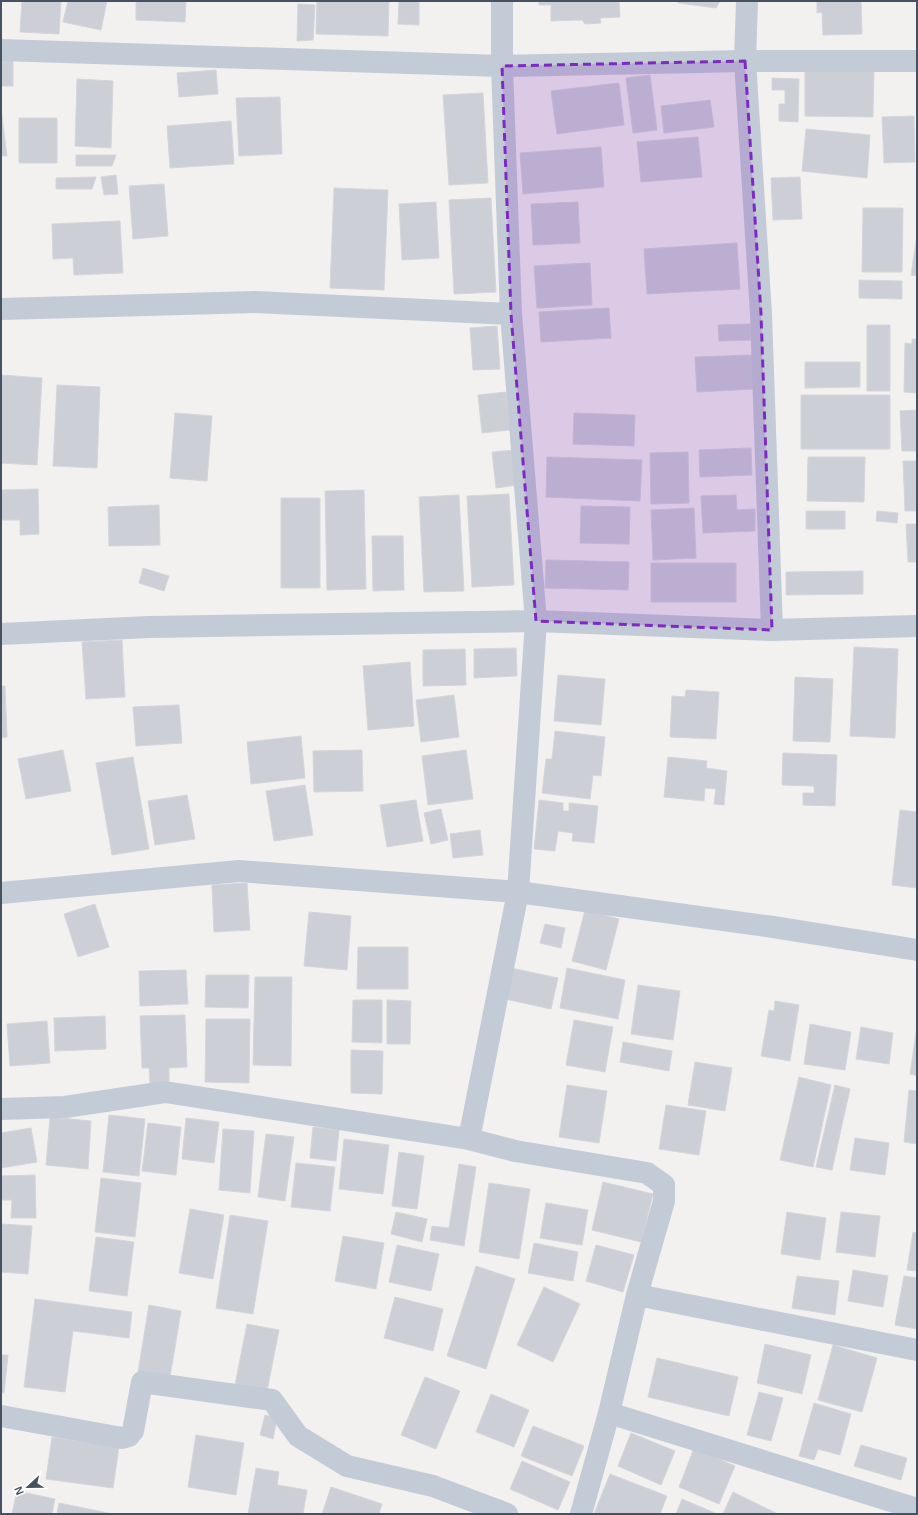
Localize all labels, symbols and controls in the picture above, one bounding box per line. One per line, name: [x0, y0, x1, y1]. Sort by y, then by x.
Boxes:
north arrow: [8, 1467, 48, 1507]
text: N: [12, 1485, 26, 1497]

